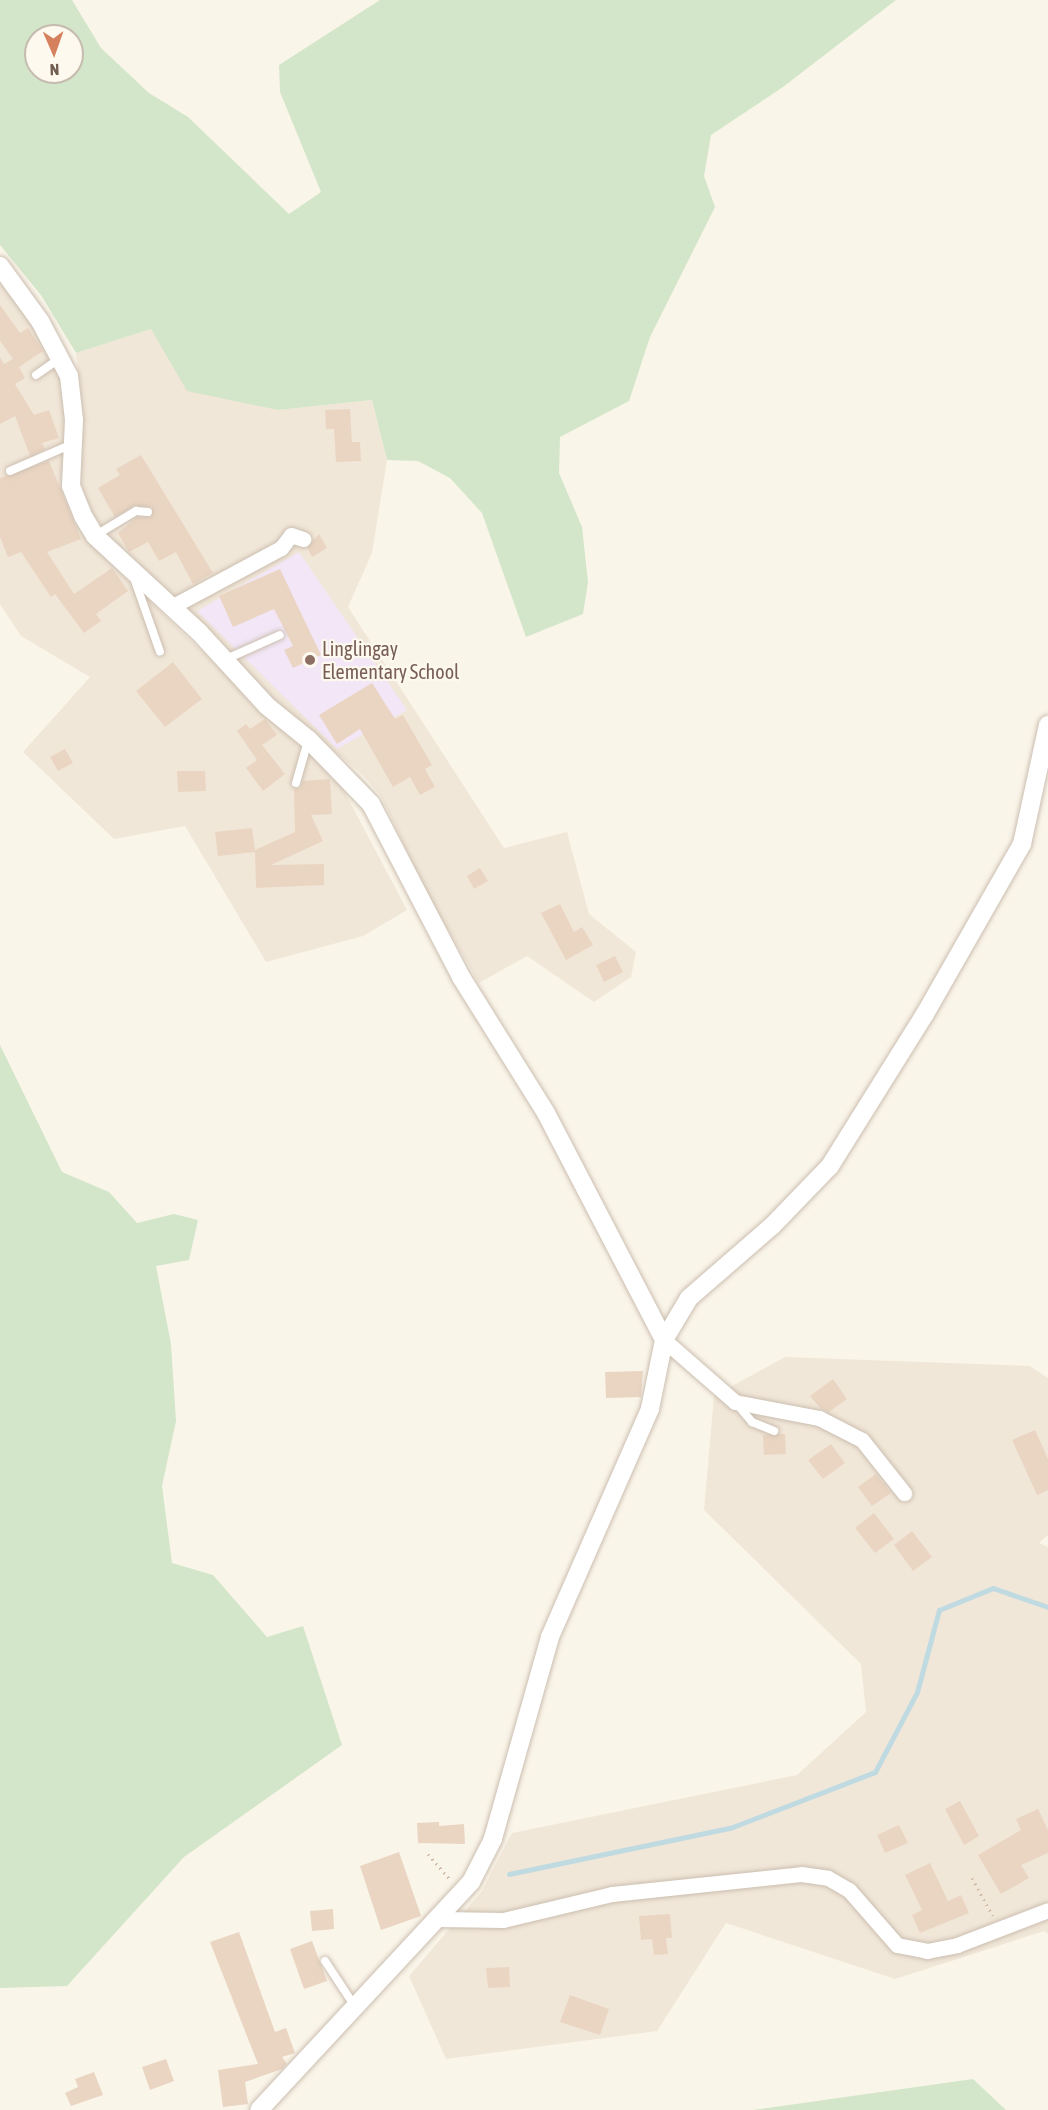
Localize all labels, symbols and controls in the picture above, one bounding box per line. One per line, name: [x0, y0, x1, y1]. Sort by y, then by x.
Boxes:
north arrow: [24, 24, 84, 84]
text: N: [50, 61, 60, 79]
place label: Linglingay Elementary School: [322, 636, 459, 683]
marker: Linglingay Elementary School: [303, 653, 317, 667]

